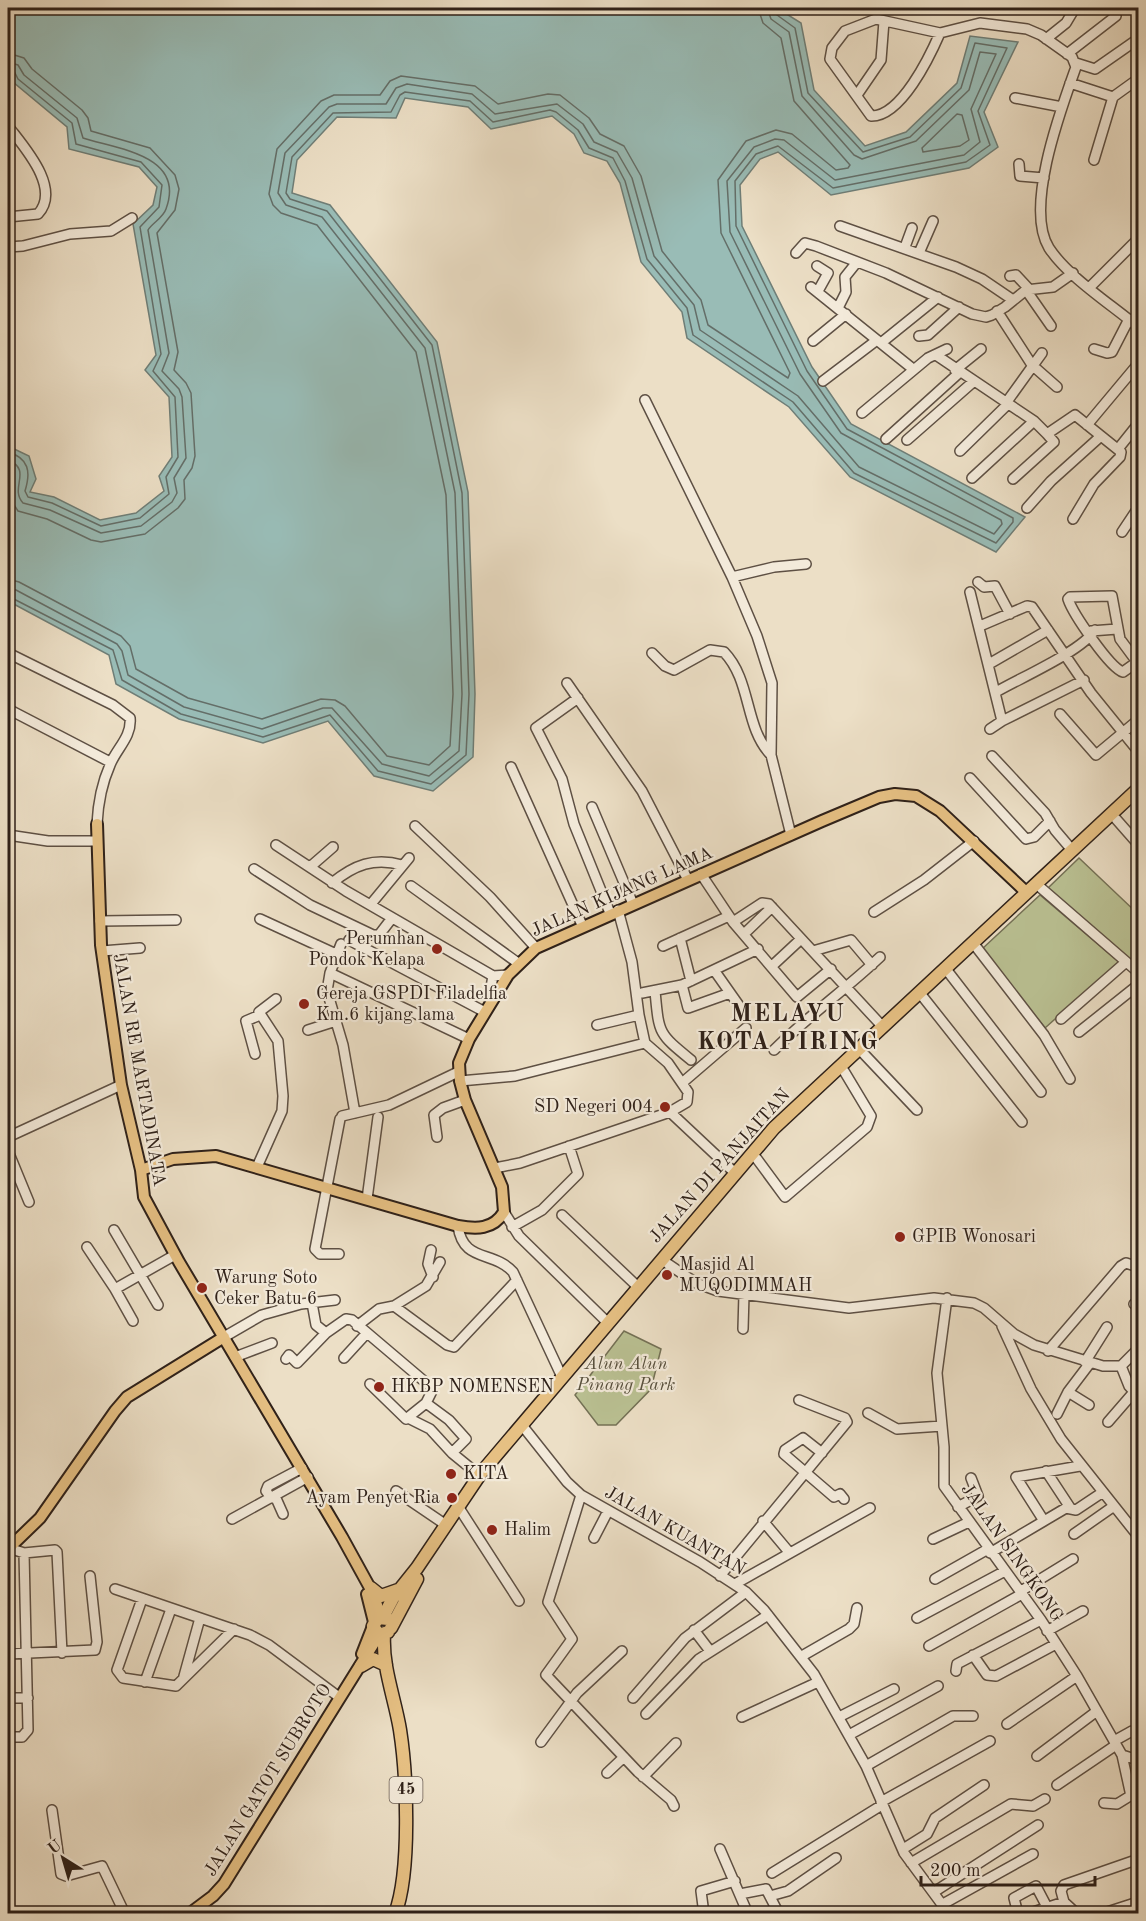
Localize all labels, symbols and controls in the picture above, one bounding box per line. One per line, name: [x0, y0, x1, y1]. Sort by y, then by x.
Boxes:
street label: JALAN KIJANG LAMA: [529, 844, 716, 940]
place label: Perumhan Pondok Kelapa: [308, 930, 425, 969]
marker: Perumhan Pondok Kelapa: [430, 942, 444, 956]
street label: JALAN RE MARTADINATA: [110, 952, 168, 1188]
place label: Gereja GSPDI Filadelfia Km.6 kijang lama: [316, 985, 507, 1024]
marker: Gereja GSPDI Filadelfia Km.6 kijang lama: [297, 997, 311, 1011]
district label: MELAYU KOTA PIRING: [697, 1003, 879, 1055]
street label: JALAN DI PANJAITAN: [646, 1085, 794, 1246]
place label: SD Negeri 004: [534, 1098, 653, 1116]
marker: SD Negeri 004: [658, 1100, 672, 1114]
place label: GPIB Wonosari: [912, 1228, 1036, 1246]
marker: GPIB Wonosari: [893, 1230, 907, 1244]
place label: Masjid Al MUQODIMMAH: [679, 1256, 812, 1295]
marker: Masjid Al MUQODIMMAH: [660, 1268, 674, 1282]
place label: Warung Soto Ceker Batu 6: [214, 1269, 318, 1308]
marker: Warung Soto Ceker Batu 6: [195, 1281, 209, 1295]
park label: Alun Alun Pinang Park: [576, 1355, 676, 1394]
place label: HKBP NOMENSEN: [391, 1378, 554, 1396]
marker: HKBP NOMENSEN: [372, 1380, 386, 1394]
place label: KITA: [463, 1465, 509, 1483]
marker: KITA: [444, 1467, 458, 1481]
street label: JALAN SINGKONG: [957, 1480, 1067, 1626]
street label: JALAN KUANTAN: [601, 1483, 749, 1579]
place label: Ayam Penyet Ria: [306, 1489, 440, 1507]
marker: Ayam Penyet Ria: [445, 1491, 459, 1505]
place label: Halim: [504, 1521, 551, 1539]
marker: Halim: [485, 1523, 499, 1537]
street label: JALAN GATOT SUBROTO: [201, 1681, 335, 1879]
road number: 45: [390, 1777, 422, 1803]
north arrow: [33, 1828, 93, 1888]
text: U: [45, 1837, 65, 1858]
scale bar: [921, 1849, 1095, 1887]
text: 200 m: [930, 1862, 981, 1880]

